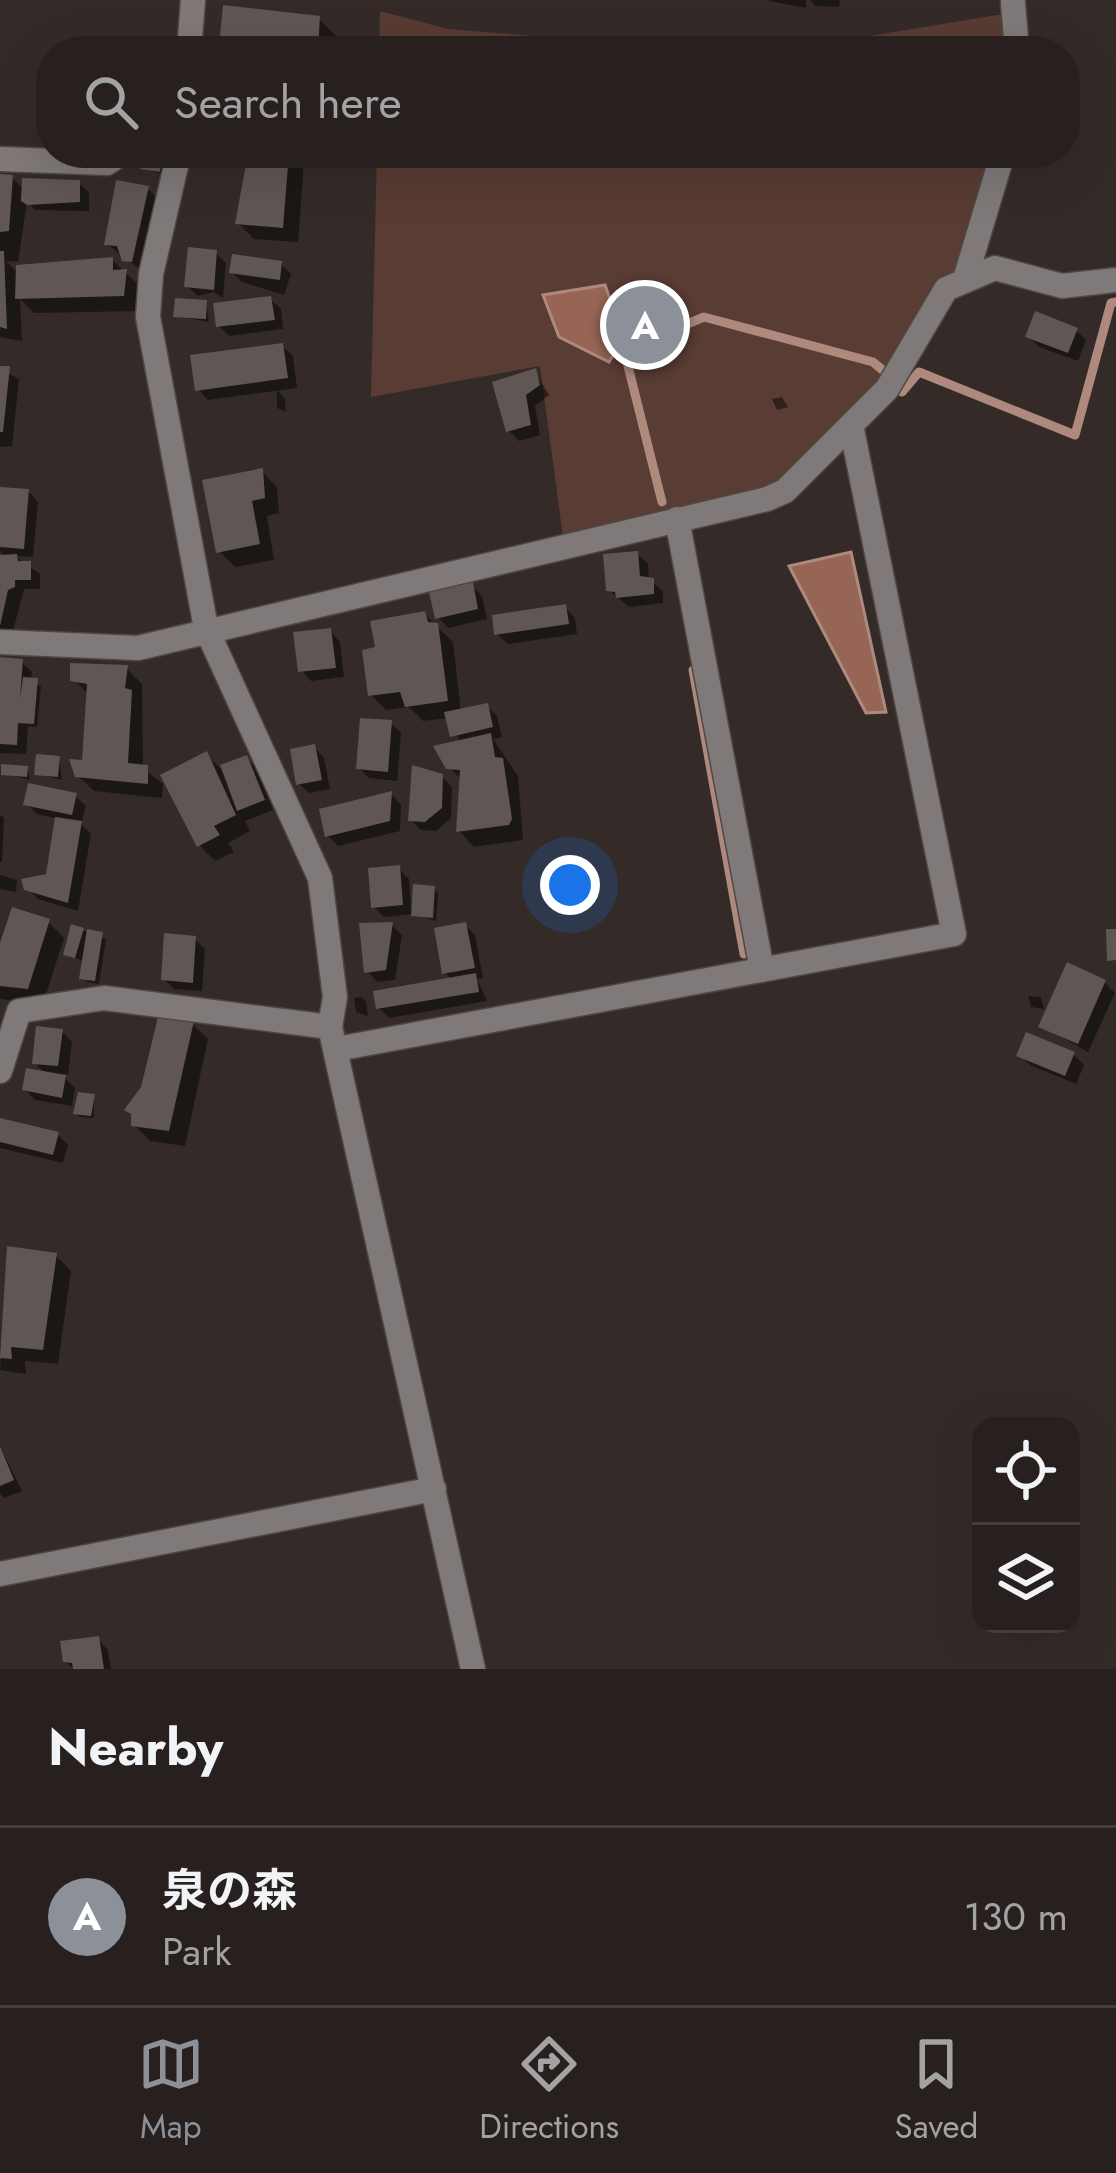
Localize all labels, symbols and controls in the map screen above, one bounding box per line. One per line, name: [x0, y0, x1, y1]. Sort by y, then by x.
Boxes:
search box: [36, 36, 1080, 168]
icon: search: [78, 69, 144, 135]
text: Search here: [174, 70, 402, 135]
pin: A: [606, 280, 684, 370]
your location: [540, 855, 600, 915]
map controls: [972, 1417, 1080, 1633]
button: locate: [972, 1417, 1080, 1525]
button: layers: [972, 1525, 1080, 1633]
text: Nearby: [48, 1710, 223, 1784]
text: 泉の森: [162, 1858, 297, 1923]
text: A: [73, 1888, 101, 1945]
text: 130 m: [964, 1888, 1068, 1945]
text: Park: [162, 1923, 232, 1980]
tab: Map: [138, 2031, 204, 2150]
tab: Directions: [479, 2031, 619, 2150]
tab: Saved: [895, 2031, 978, 2150]

